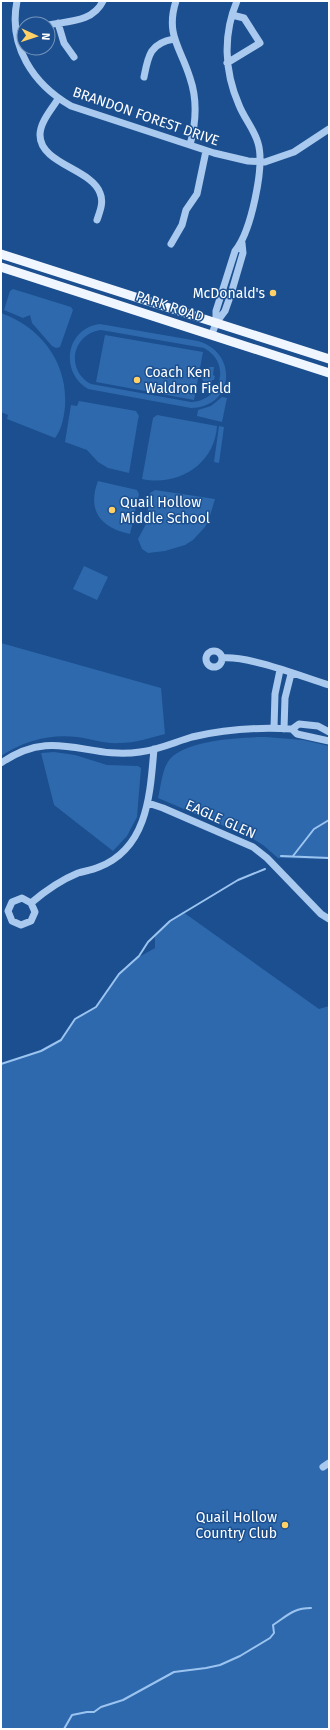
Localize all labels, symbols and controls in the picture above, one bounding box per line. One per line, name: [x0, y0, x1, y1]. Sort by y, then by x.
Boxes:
north arrow: [16, 16, 56, 56]
text: N: [39, 33, 52, 40]
street label: BRANDON FOREST DRIVE: [70, 83, 221, 150]
place label: McDonald's: [193, 285, 265, 302]
street label: PARK ROAD: [134, 287, 206, 325]
marker: McDonald's: [268, 288, 278, 298]
place label: Coach Ken Waldron Field: [145, 364, 231, 397]
marker: Coach Ken Waldron Field: [132, 375, 142, 385]
place label: Quail Hollow Middle School: [120, 494, 210, 527]
marker: Quail Hollow Middle School: [107, 505, 117, 515]
street label: EAGLE GLEN: [183, 796, 259, 843]
place label: Quail Hollow Country Club: [196, 1509, 277, 1542]
marker: Quail Hollow Country Club: [280, 1520, 290, 1530]

